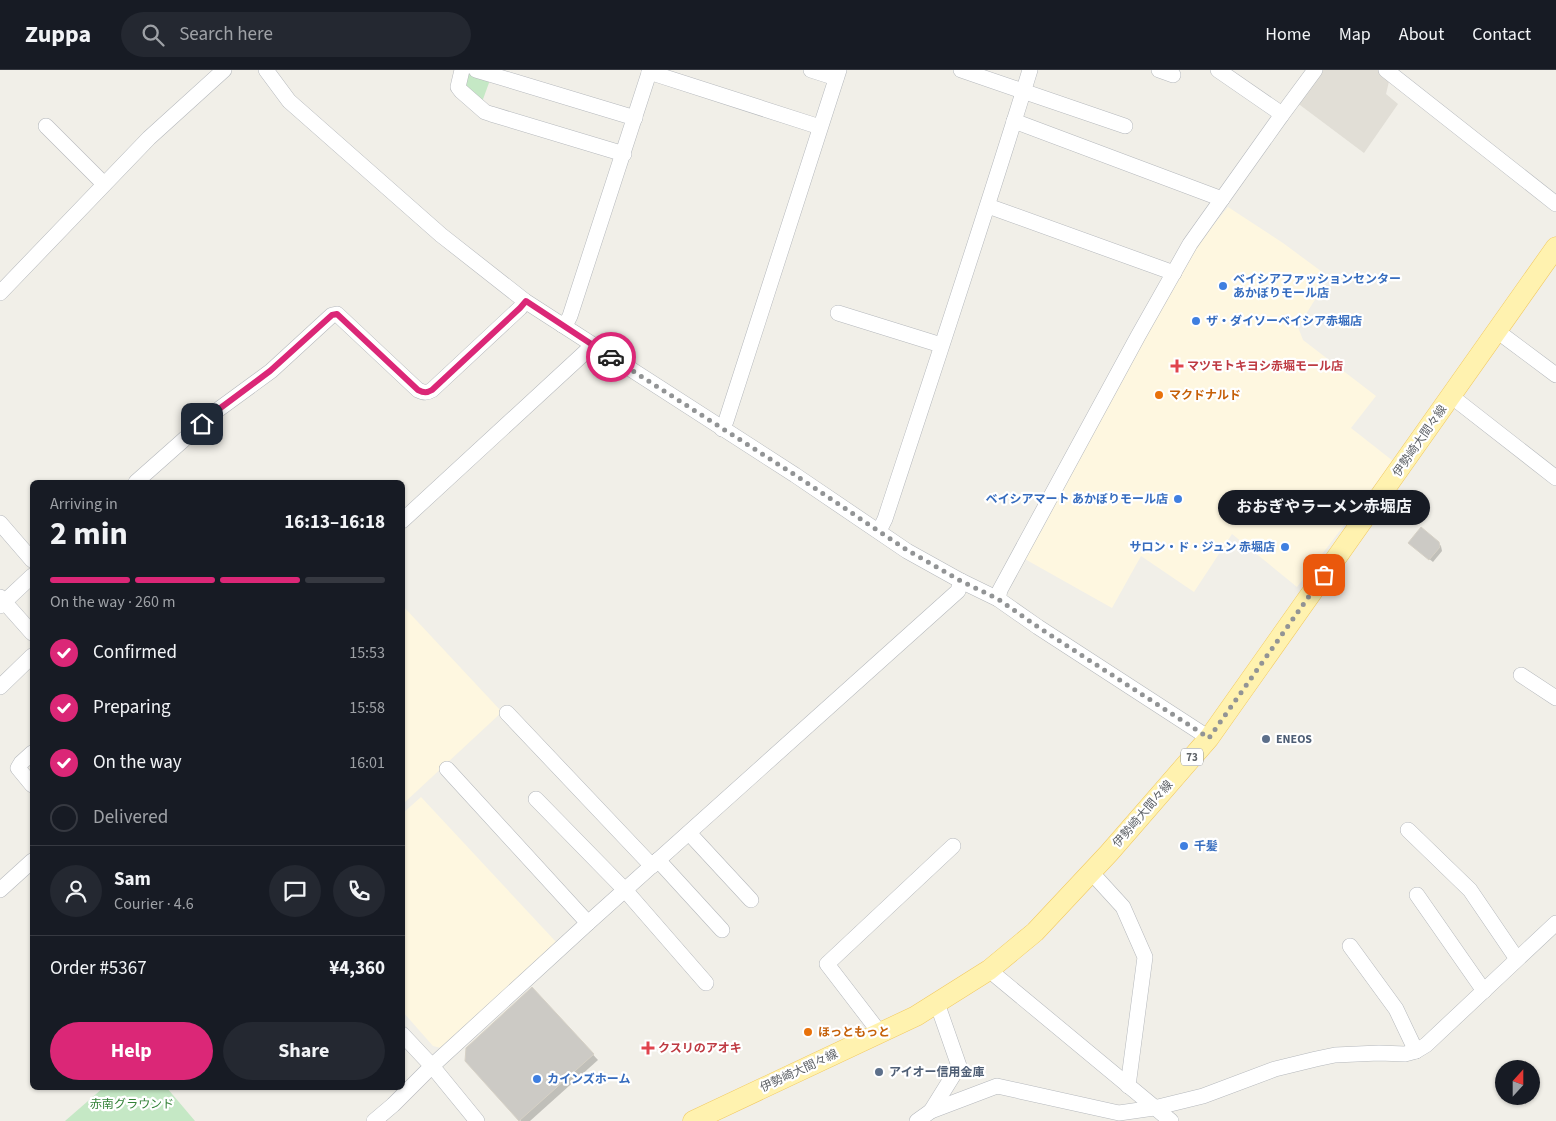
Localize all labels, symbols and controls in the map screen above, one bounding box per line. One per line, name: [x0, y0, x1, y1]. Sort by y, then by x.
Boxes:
search box: [121, 12, 471, 57]
text: Zuppa: [25, 17, 91, 52]
icon: search: [139, 21, 167, 49]
text: Search here: [179, 21, 273, 48]
text: Home: [1265, 22, 1311, 47]
text: Map: [1339, 22, 1371, 47]
text: About: [1399, 22, 1444, 47]
text: Contact: [1472, 22, 1531, 47]
place label: ベイシアファッションセンター あかぼりモール店: [1233, 271, 1401, 302]
marker: ベイシアファッションセンター あかぼりモール店: [1217, 280, 1229, 292]
place label: ザ・ダイソーベイシア赤堀店: [1206, 313, 1362, 330]
marker: ザ・ダイソーベイシア赤堀店: [1190, 315, 1202, 327]
courier: [586, 332, 636, 382]
icon: car: [597, 343, 625, 371]
place label: マツモトキヨシ赤堀モール店: [1187, 358, 1343, 375]
marker: マツモトキヨシ赤堀モール店: [1171, 360, 1183, 372]
place label: マクドナルド: [1169, 387, 1241, 404]
marker: マクドナルド: [1153, 389, 1165, 401]
street label: 伊勢崎大間々線: [1389, 402, 1451, 480]
pin: [181, 403, 223, 445]
icon: home: [188, 410, 216, 438]
callout: おおぎやラーメン赤堀店: [1218, 490, 1430, 525]
place label: ベイシアマート あかぼりモール店: [986, 491, 1168, 508]
text: Arriving in: [50, 493, 118, 515]
marker: ベイシアマート あかぼりモール店: [1172, 493, 1184, 505]
text: おおぎやラーメン赤堀店: [1236, 496, 1412, 518]
text: 16:13–16:18: [284, 509, 385, 536]
text: 2 min: [50, 511, 128, 557]
place label: サロン・ド・ジュン 赤堀店: [1129, 539, 1275, 556]
marker: サロン・ド・ジュン 赤堀店: [1279, 541, 1291, 553]
pin: [1303, 554, 1345, 596]
icon: bag: [1310, 561, 1338, 589]
text: On the way · 260 m: [50, 591, 175, 613]
icon: check: [50, 639, 78, 667]
text: Confirmed: [93, 639, 177, 666]
text: 15:53: [349, 642, 385, 664]
icon: check: [50, 694, 78, 722]
text: Preparing: [93, 694, 171, 721]
text: 15:58: [349, 697, 385, 719]
place label: ENEOS: [1276, 731, 1312, 748]
marker: ENEOS: [1260, 733, 1272, 745]
icon: check: [50, 749, 78, 777]
text: On the way: [93, 749, 182, 776]
road number: 73: [1181, 749, 1203, 766]
text: 16:01: [349, 752, 385, 774]
street label: 伊勢崎大間々線: [1109, 777, 1177, 851]
text: Delivered: [93, 804, 168, 831]
place label: 千髪: [1194, 838, 1218, 855]
marker: 千髪: [1178, 840, 1190, 852]
button: person: [50, 865, 102, 917]
button: chat: [269, 865, 321, 917]
button: phone: [333, 865, 385, 917]
text: Sam: [114, 866, 151, 893]
text: Courier · 4.6: [114, 893, 194, 915]
text: Order #5367: [50, 955, 147, 982]
text: ¥4,360: [329, 955, 385, 982]
button: Help: [50, 1022, 213, 1080]
button: Share: [223, 1022, 385, 1080]
place label: ほっともっと: [818, 1024, 890, 1041]
marker: ほっともっと: [802, 1026, 814, 1038]
place label: クスリのアオキ: [658, 1040, 742, 1057]
marker: クスリのアオキ: [642, 1042, 654, 1054]
street label: 伊勢崎大間々線: [757, 1046, 841, 1096]
north arrow: [1495, 1060, 1540, 1105]
map controls: [1495, 1060, 1540, 1105]
place label: アイオー信用金庫: [889, 1064, 984, 1081]
marker: アイオー信用金庫: [873, 1066, 885, 1078]
place label: カインズホーム: [547, 1071, 630, 1088]
marker: カインズホーム: [531, 1073, 543, 1085]
park label: 赤南グラウンド: [90, 1096, 174, 1113]

